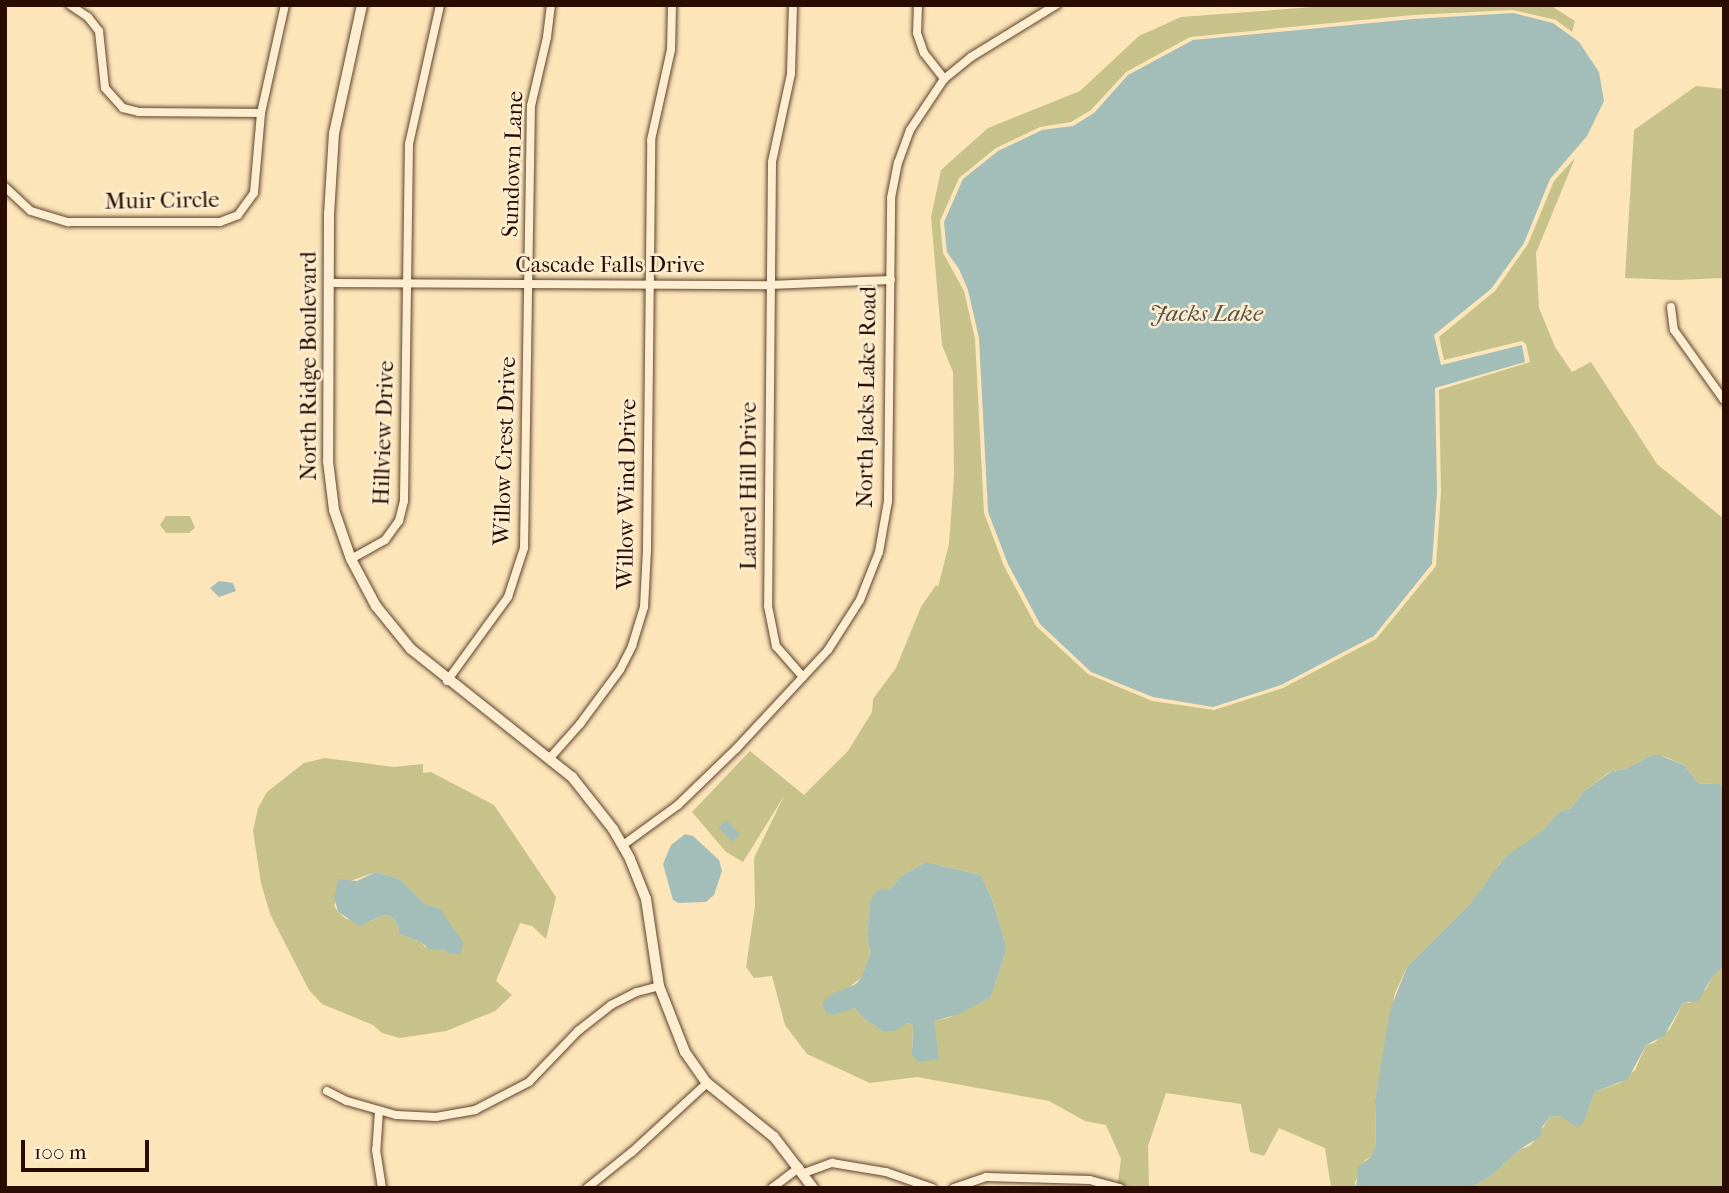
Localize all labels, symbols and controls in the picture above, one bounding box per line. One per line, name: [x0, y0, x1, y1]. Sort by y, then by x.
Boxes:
street label: Sundown Lane: [497, 90, 529, 238]
street label: Muir Circle: [104, 186, 220, 216]
street label: North Ridge Boulevard: [295, 251, 323, 481]
street label: Cascade Falls Drive: [515, 251, 705, 279]
street label: North Jacks Lake Road: [851, 286, 883, 508]
water label: Jacks Lake: [1149, 300, 1263, 328]
street label: Willow Crest Drive: [488, 356, 522, 546]
street label: Hillview Drive: [368, 360, 400, 506]
street label: Willow Wind Drive: [612, 398, 642, 590]
street label: Laurel Hill Drive: [735, 402, 763, 570]
scale bar: [24, 1126, 152, 1170]
text: 100 m: [34, 1140, 87, 1164]

